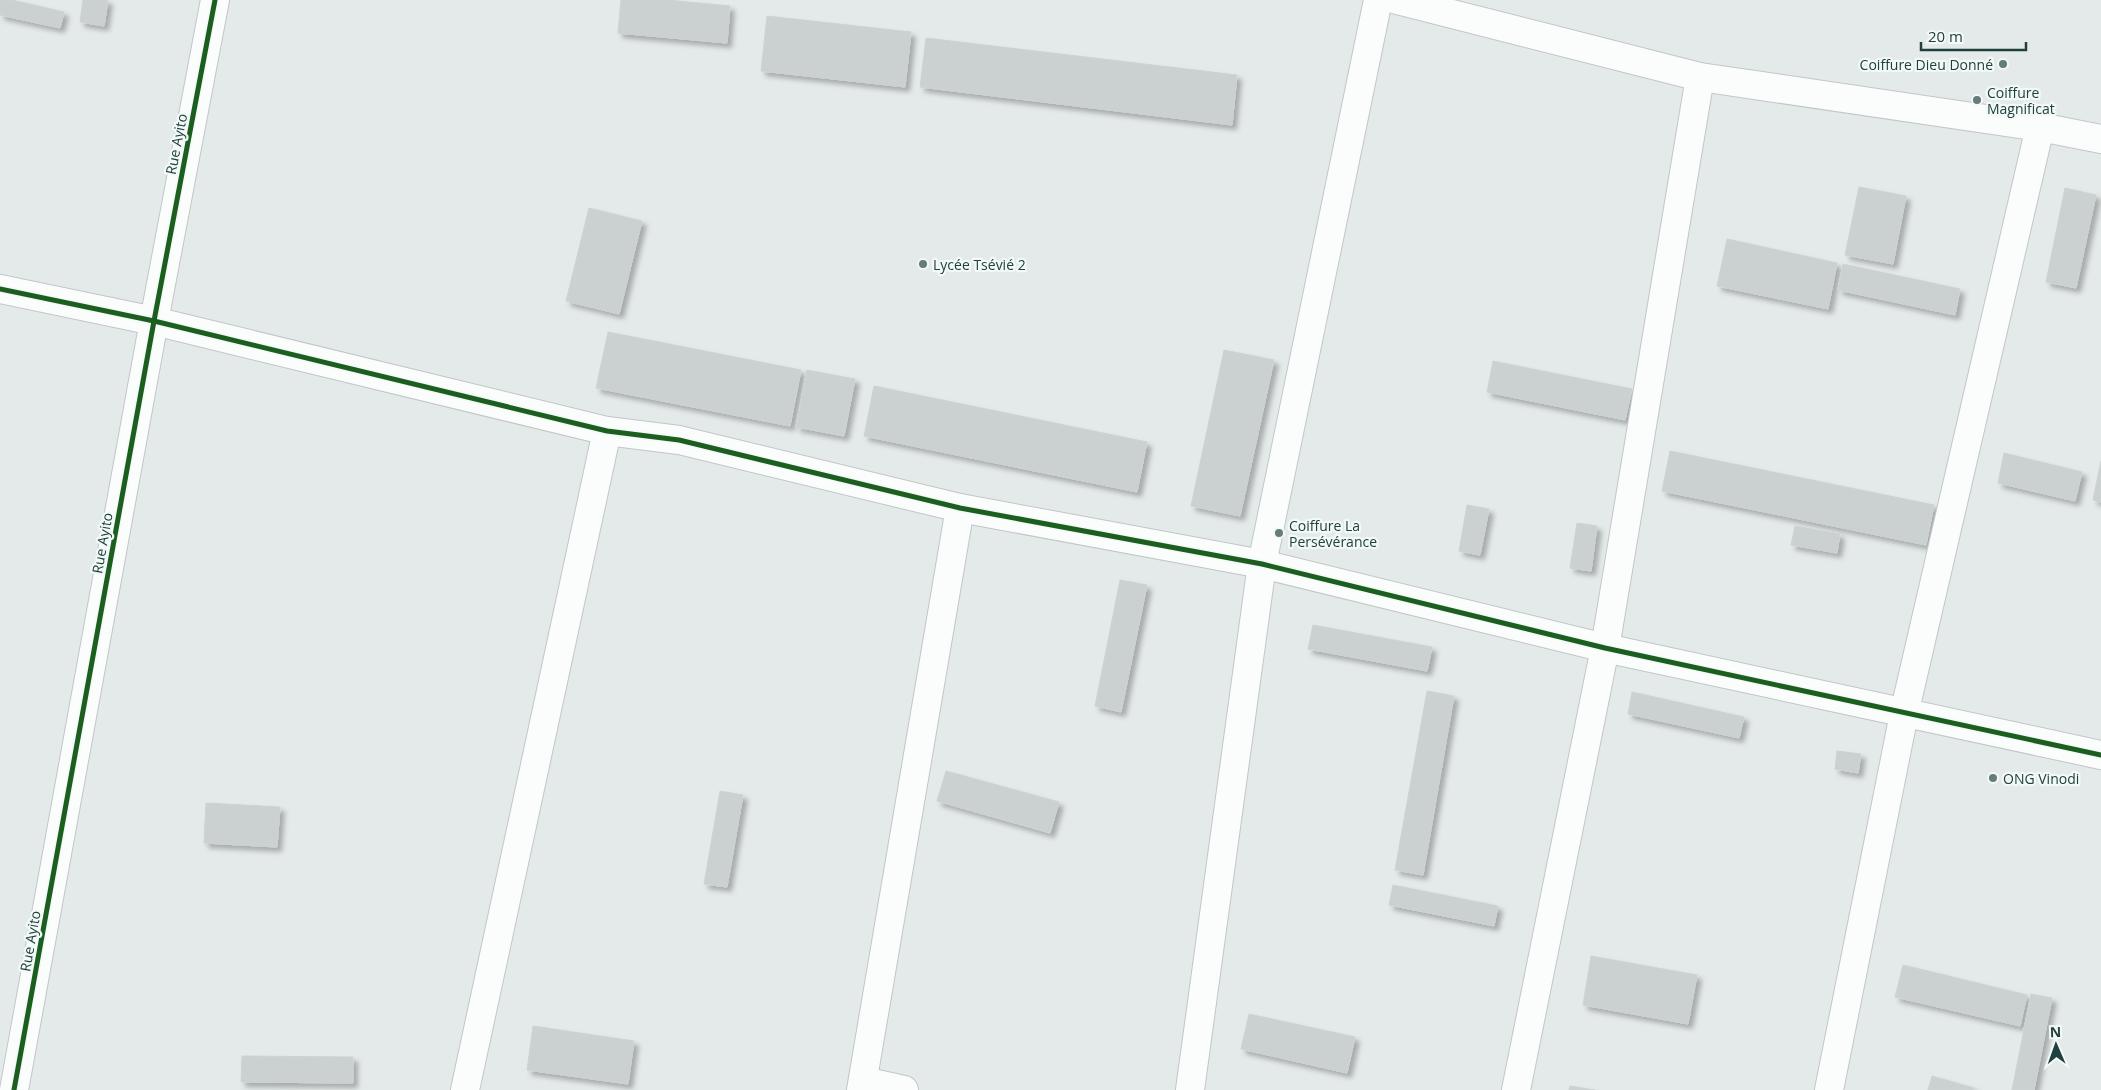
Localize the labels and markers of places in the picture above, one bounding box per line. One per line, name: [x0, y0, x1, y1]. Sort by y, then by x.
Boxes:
place label: Coiffure Dieu Donné: [1860, 55, 1993, 74]
marker: Coiffure Dieu Donné: [1997, 58, 2009, 70]
place label: Coiffure Magnificat: [1987, 83, 2055, 118]
marker: Coiffure Magnificat: [1971, 94, 1983, 106]
place label: Lycée Tsévié 2: [933, 255, 1026, 274]
marker: Lycée Tsévié 2: [917, 258, 929, 270]
place label: Coiffure La Persévérance: [1289, 516, 1377, 551]
marker: Coiffure La Persévérance: [1273, 527, 1285, 539]
place label: ONG Vinodi: [2003, 769, 2079, 788]
marker: ONG Vinodi: [1987, 772, 1999, 784]

